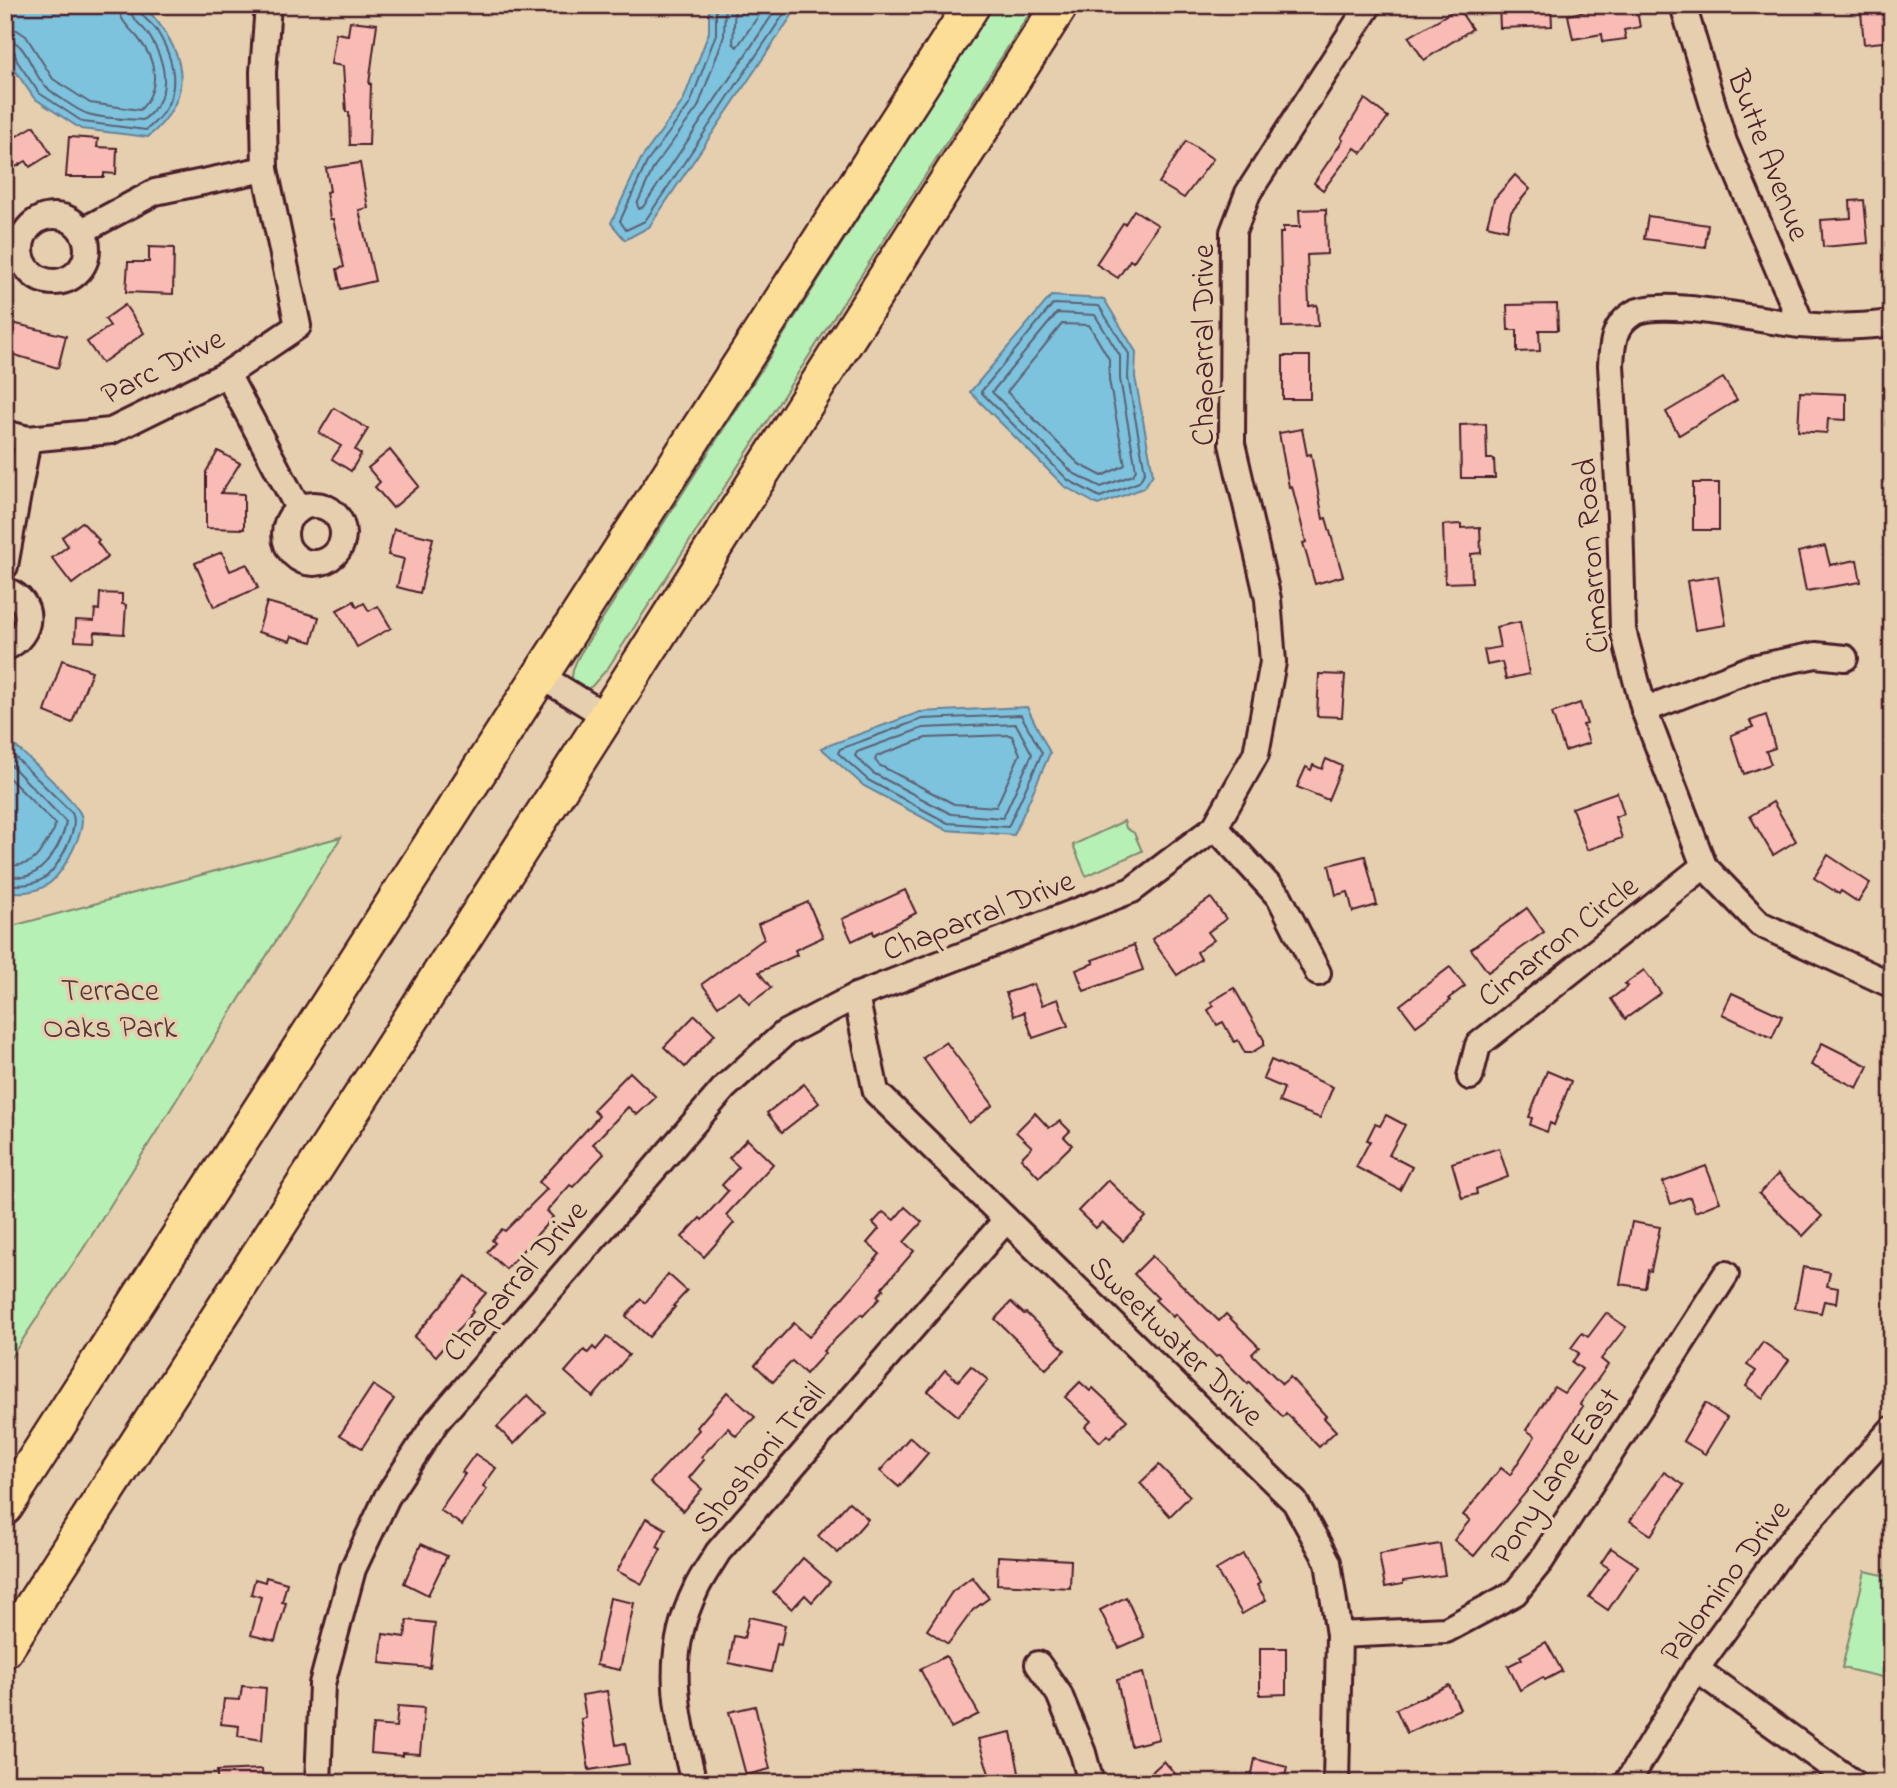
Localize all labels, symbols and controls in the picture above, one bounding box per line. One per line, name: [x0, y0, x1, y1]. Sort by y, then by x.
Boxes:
street label: Butte Avenue: [1712, 63, 1821, 249]
street label: Chaparral Drive: [1182, 243, 1229, 446]
street label: Parc Drive: [94, 317, 234, 419]
street label: Cimarron Road: [1563, 457, 1624, 655]
street label: Chaparral Drive: [877, 859, 1083, 975]
street label: Cimarron Circle: [1469, 864, 1650, 1021]
park label: Terrace Oaks Park: [43, 969, 178, 1053]
street label: Chaparral Drive: [433, 1190, 601, 1374]
street label: Sweetwater Drive: [1076, 1246, 1274, 1439]
street label: Shoshoni Trail: [683, 1373, 839, 1546]
street label: Pony Lane East: [1480, 1378, 1634, 1575]
street label: Palomino Drive: [1650, 1490, 1804, 1674]

